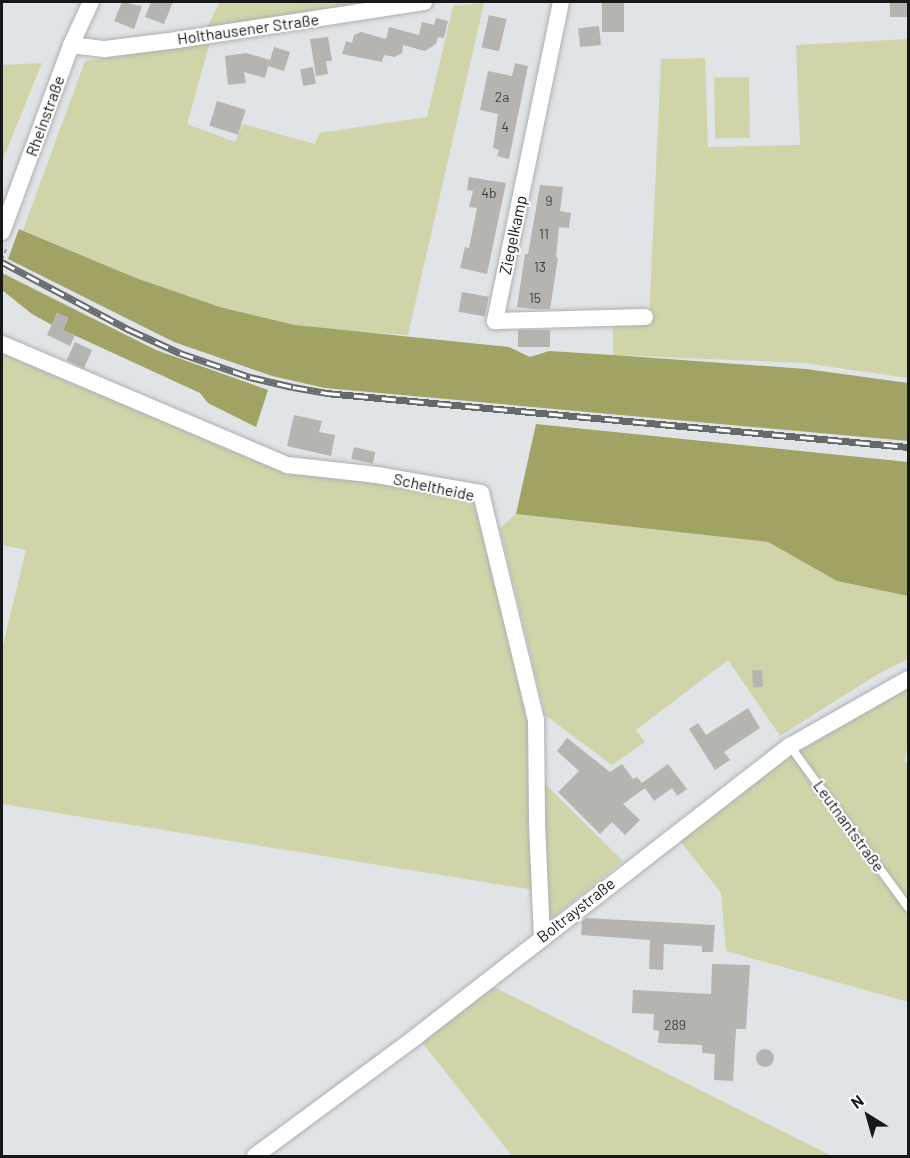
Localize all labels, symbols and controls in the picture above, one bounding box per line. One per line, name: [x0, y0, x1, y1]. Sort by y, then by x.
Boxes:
street label: Holthausener Straße: [176, 10, 320, 48]
street label: Rheinstraße: [22, 73, 68, 159]
house number: 2a: [495, 89, 509, 105]
house number: 4: [501, 119, 509, 135]
house number: 4b: [481, 185, 497, 201]
house number: 9: [545, 193, 553, 209]
street label: Ziegelkamp: [495, 194, 531, 276]
house number: 11: [539, 226, 549, 242]
house number: 13: [534, 259, 546, 275]
house number: 15: [529, 290, 541, 306]
street label: Scheltheide: [392, 469, 476, 505]
street label: Leutnantstraße: [809, 777, 889, 875]
street label: Boltraystraße: [533, 874, 619, 946]
house number: 289: [664, 1017, 686, 1033]
north arrow: [838, 1086, 898, 1146]
text: N: [847, 1090, 867, 1112]

